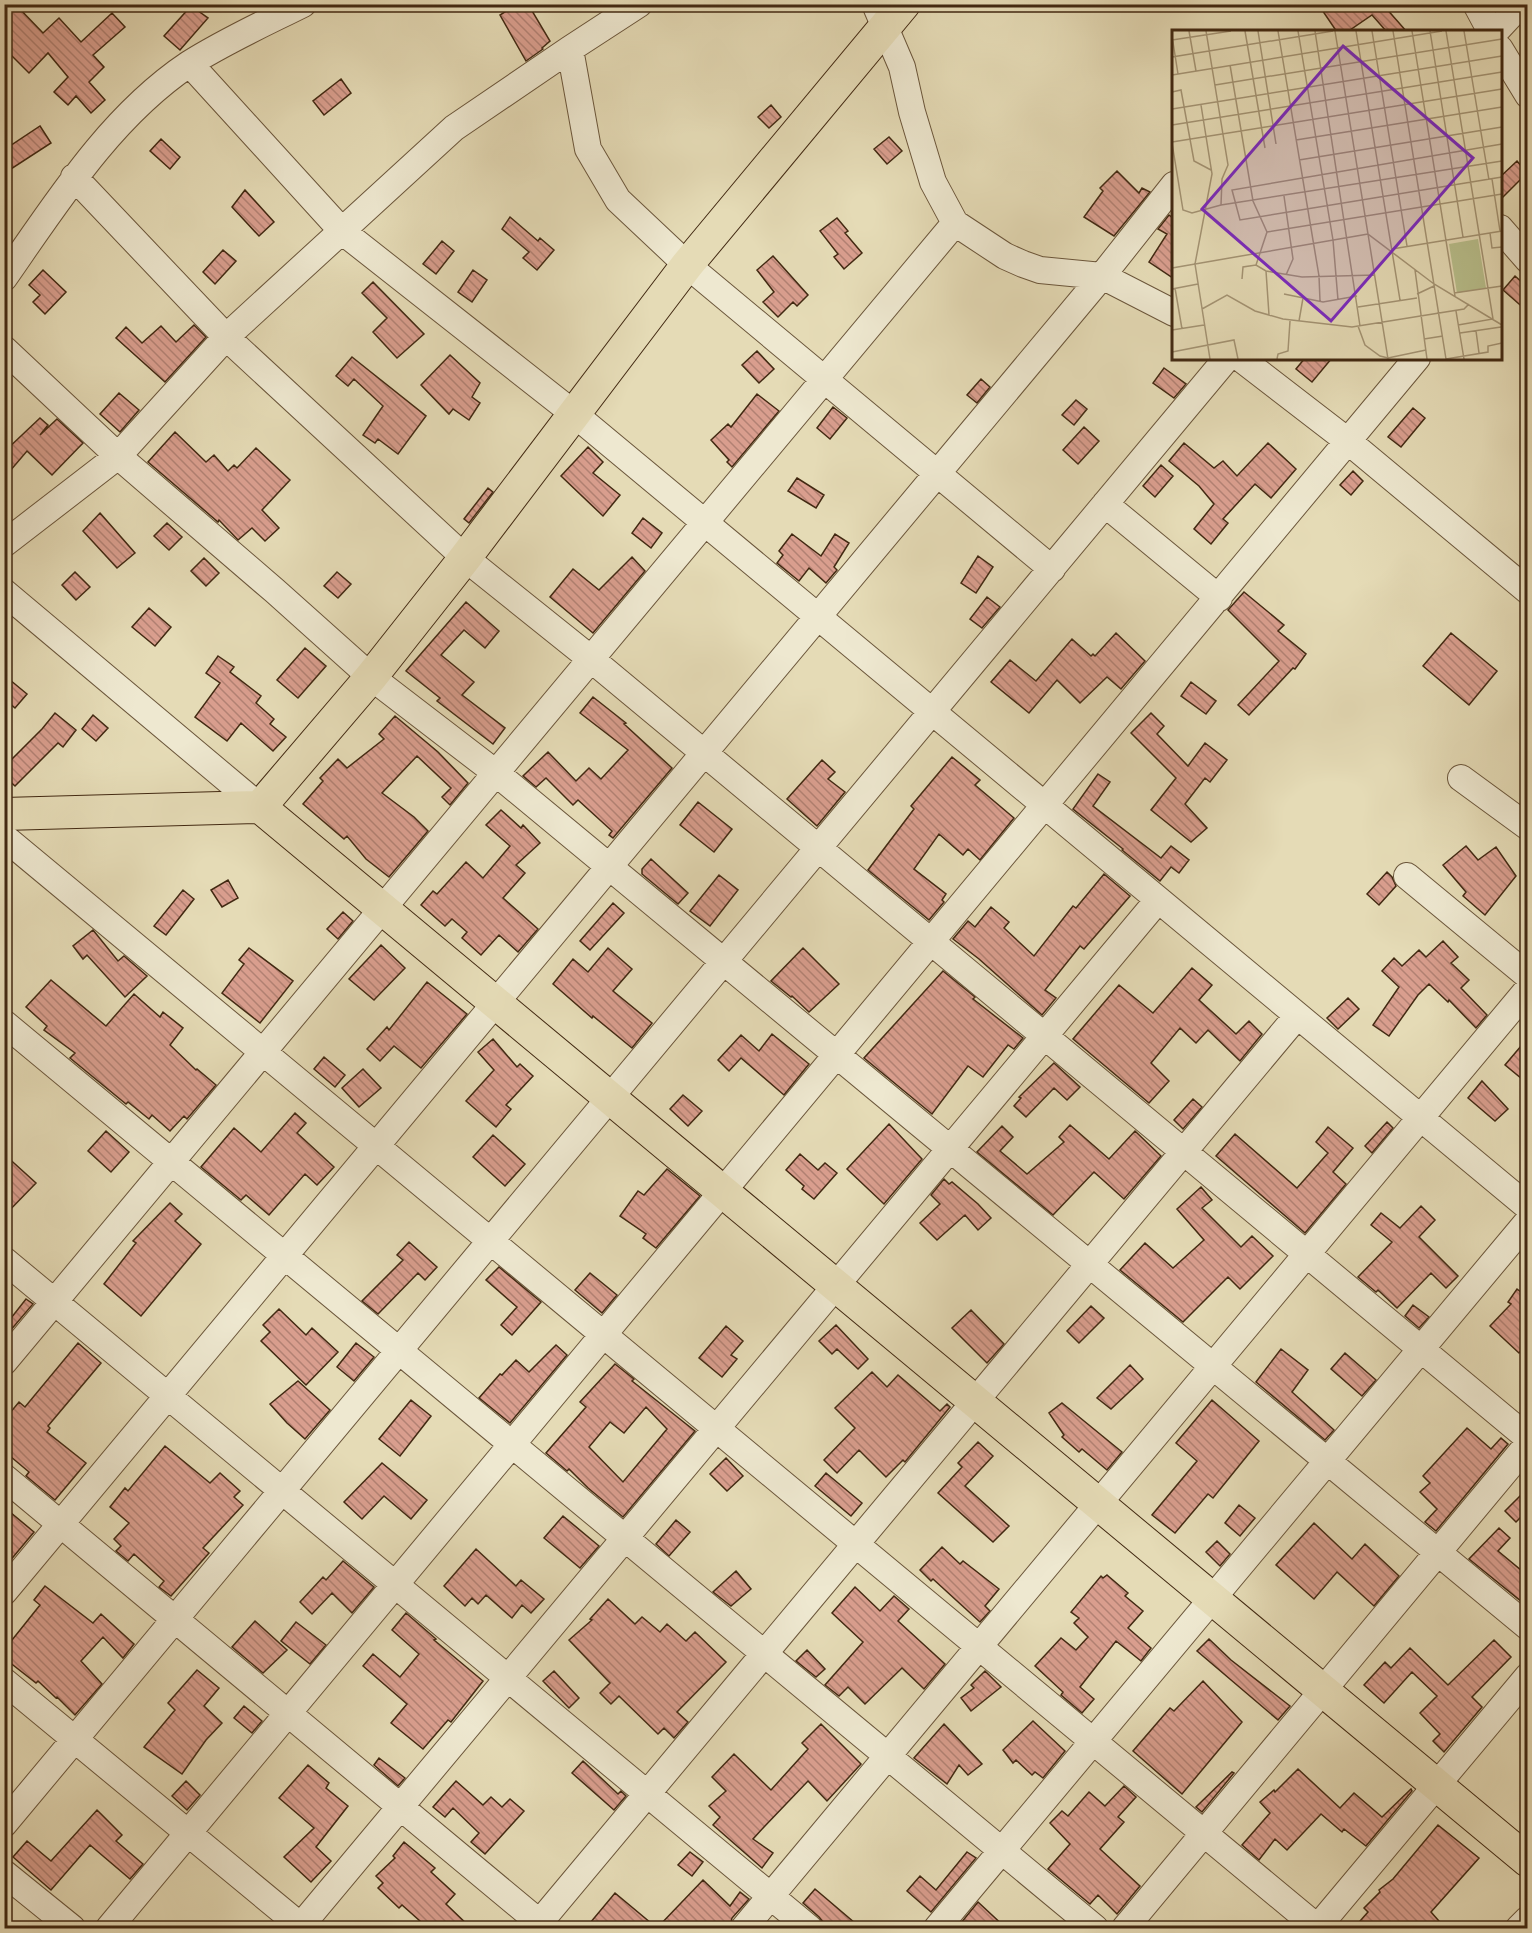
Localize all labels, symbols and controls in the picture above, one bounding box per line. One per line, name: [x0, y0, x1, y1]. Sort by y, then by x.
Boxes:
inset map: [1172, 30, 1502, 360]

